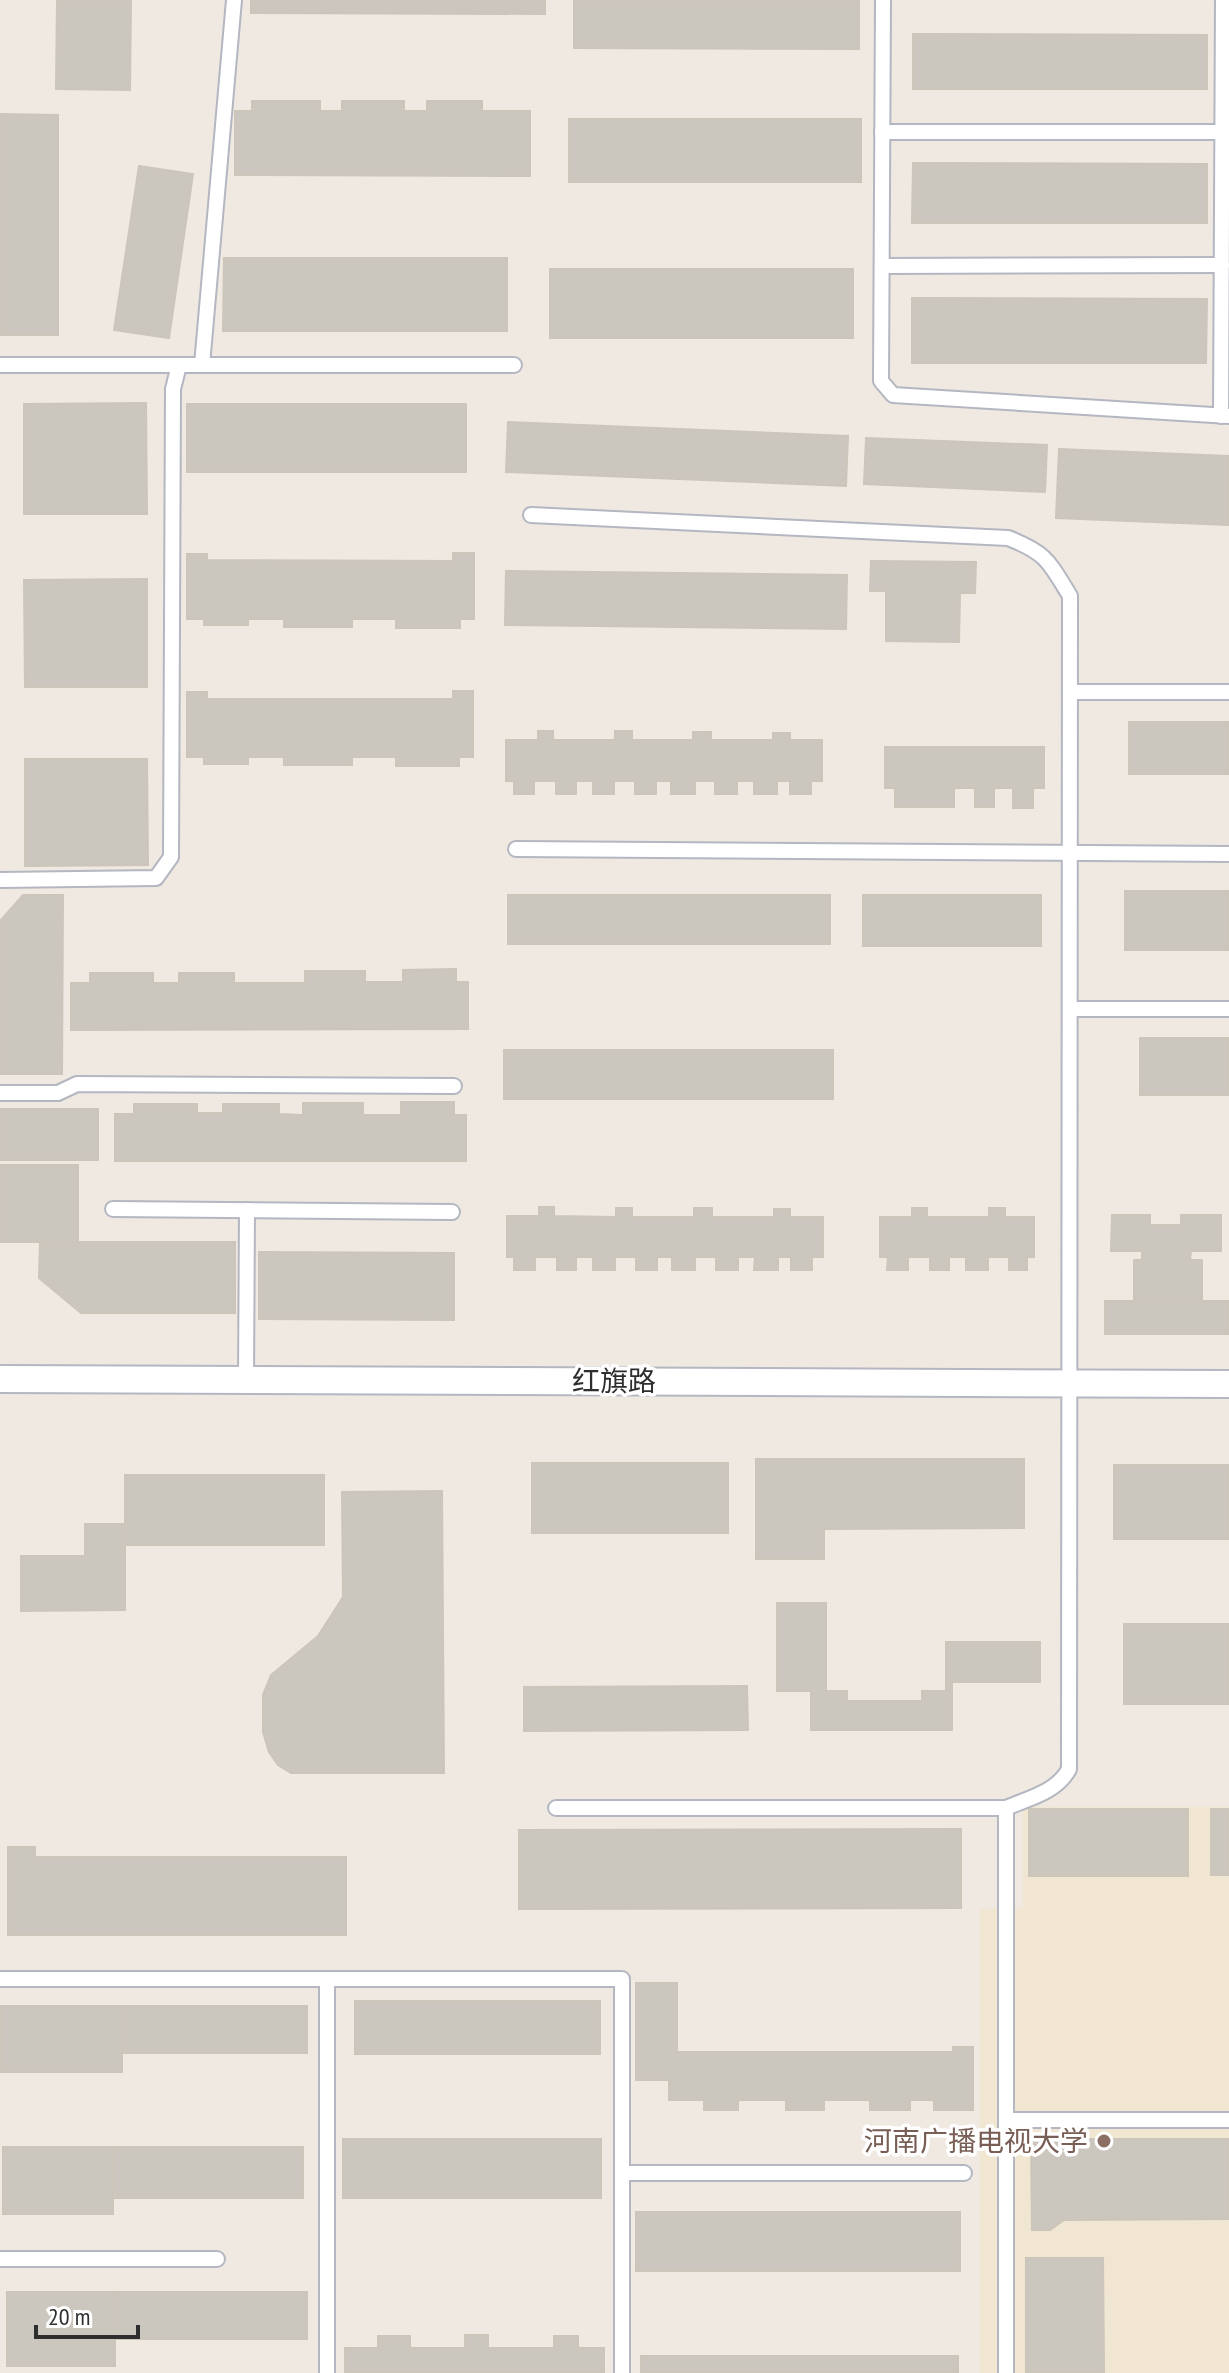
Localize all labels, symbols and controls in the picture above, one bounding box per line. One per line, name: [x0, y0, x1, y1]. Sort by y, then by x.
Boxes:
street label: 红旗路: [572, 1362, 656, 1399]
place label: 河南广播电视大学: [864, 2122, 1088, 2159]
marker: 河南广播电视大学: [1095, 2132, 1113, 2150]
scale bar: [36, 2289, 138, 2339]
text: 20 m: [48, 2301, 90, 2332]

